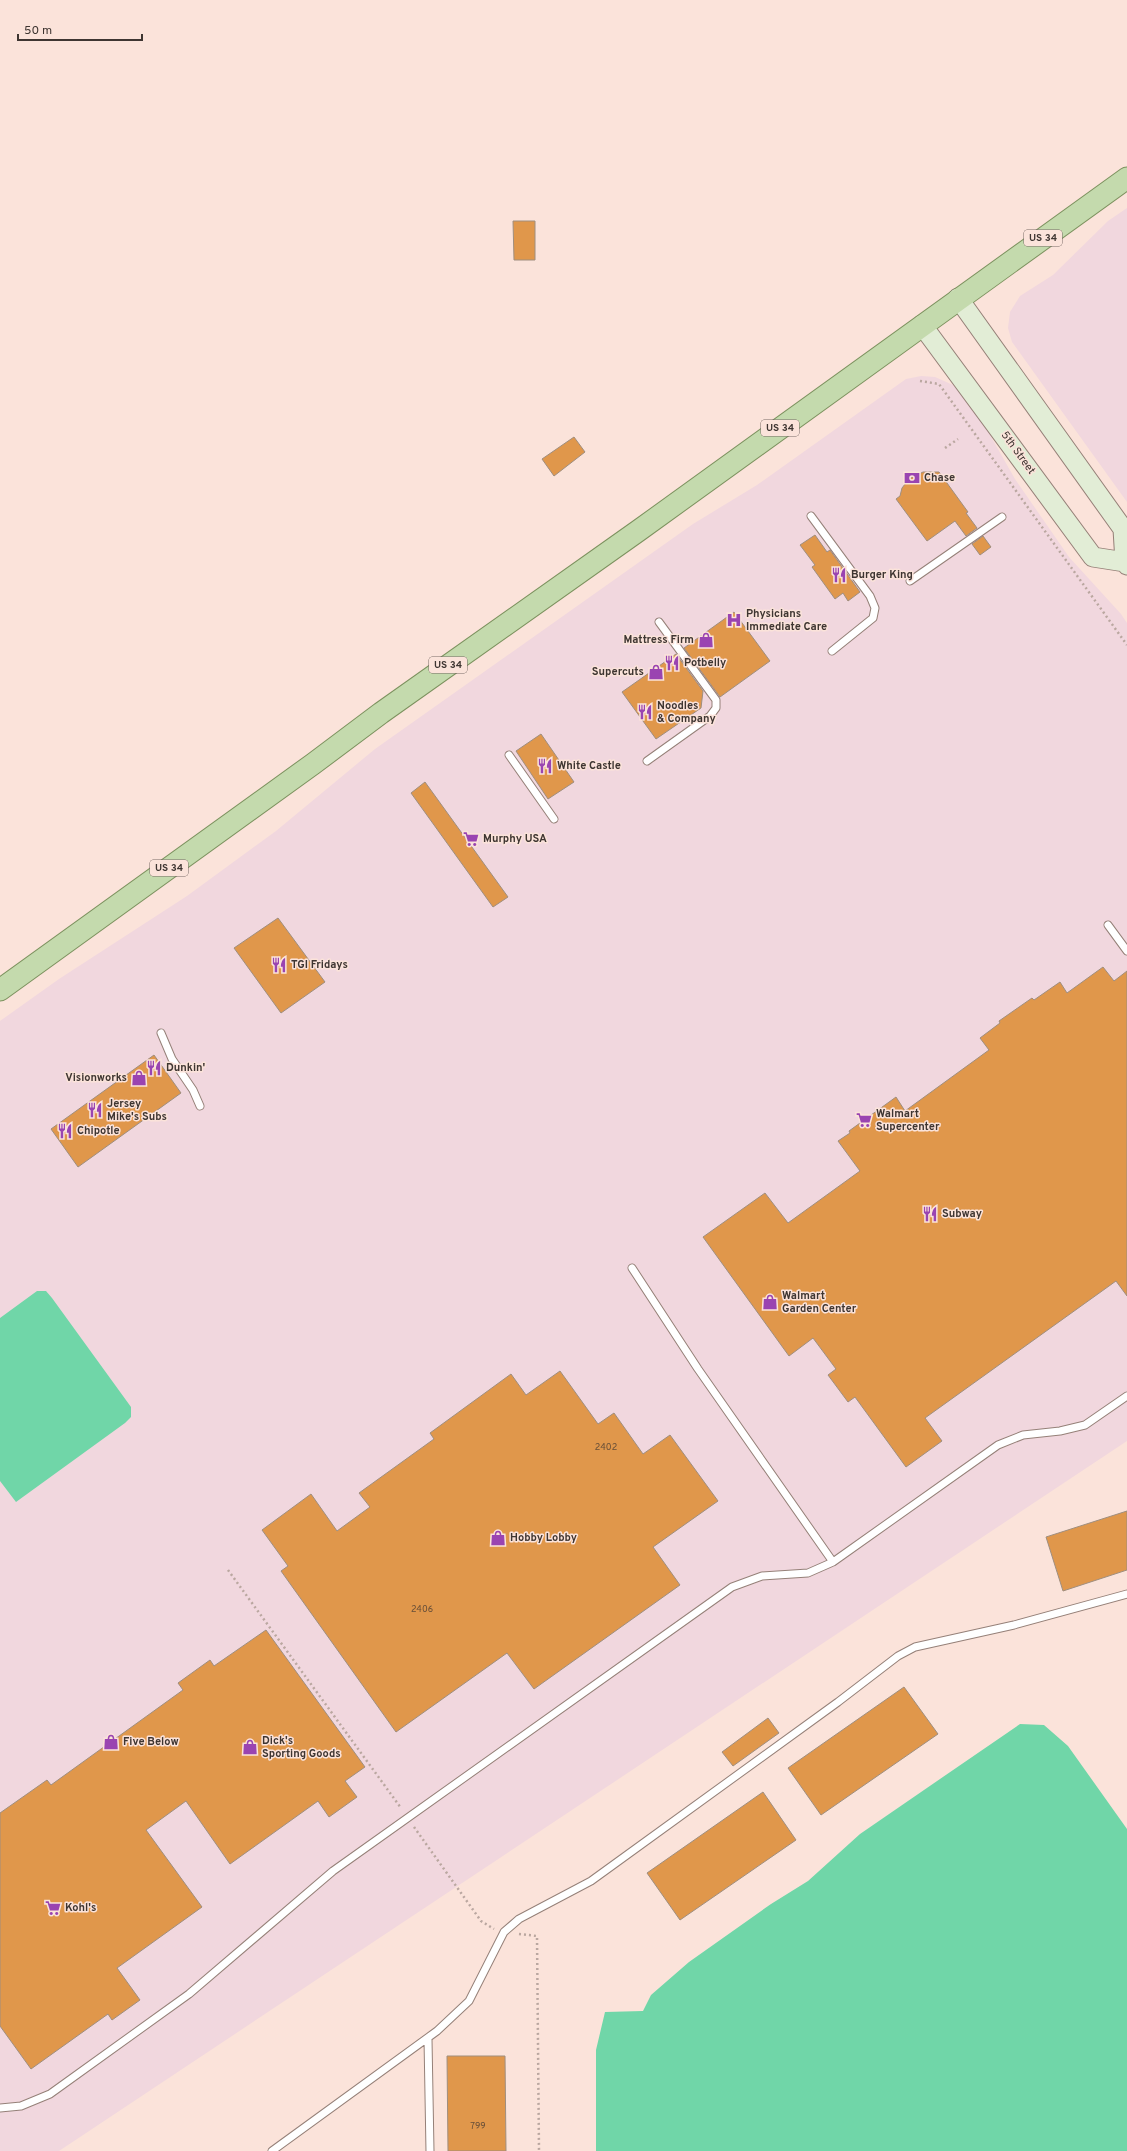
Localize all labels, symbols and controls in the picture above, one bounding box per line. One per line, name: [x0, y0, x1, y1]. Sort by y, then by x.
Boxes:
scale bar: [18, 16, 142, 42]
text: 50 m: [24, 23, 52, 39]
road number: US 34: [1024, 230, 1062, 246]
road number: US 34: [761, 420, 799, 436]
street label: 5th Street: [998, 429, 1038, 477]
bank icon: Chase: [903, 469, 921, 487]
place label: Chase: [924, 471, 955, 485]
restaurant icon: Burger King: [830, 566, 848, 584]
place label: Burger King: [851, 568, 913, 582]
place label: Physicians Immediate Care: [746, 607, 827, 634]
hospital icon: Physicians Immediate Care: [725, 611, 743, 629]
shop icon: Mattress Firm: [697, 631, 715, 649]
place label: Mattress Firm: [623, 633, 694, 647]
restaurant icon: Potbelly: [663, 654, 681, 672]
place label: Potbelly: [684, 656, 726, 670]
road number: US 34: [429, 657, 467, 673]
shop icon: Supercuts: [647, 663, 665, 681]
place label: Supercuts: [592, 665, 644, 679]
place label: Noodles & Company: [657, 699, 716, 726]
restaurant icon: Noodles & Company: [636, 703, 654, 721]
restaurant icon: White Castle: [536, 757, 554, 775]
place label: White Castle: [557, 759, 621, 773]
supermarket icon: Murphy USA: [462, 830, 480, 848]
place label: Murphy USA: [483, 832, 547, 846]
road number: US 34: [150, 860, 188, 876]
restaurant icon: TGI Fridays: [270, 956, 288, 974]
place label: TGI Fridays: [291, 958, 348, 972]
restaurant icon: Dunkin': [145, 1059, 163, 1077]
place label: Dunkin': [166, 1061, 206, 1075]
shop icon: Visionworks: [130, 1069, 148, 1087]
place label: Visionworks: [65, 1071, 127, 1085]
place label: Jersey Mike's Subs: [107, 1097, 167, 1124]
restaurant icon: Jersey Mike's Subs: [86, 1101, 104, 1119]
place label: Walmart Supercenter: [876, 1107, 940, 1134]
supermarket icon: Walmart Supercenter: [855, 1111, 873, 1129]
restaurant icon: Chipotle: [56, 1122, 74, 1140]
place label: Chipotle: [77, 1124, 120, 1138]
restaurant icon: Subway: [921, 1205, 939, 1223]
place label: Subway: [942, 1207, 982, 1221]
place label: Walmart Garden Center: [782, 1289, 857, 1316]
shop icon: Walmart Garden Center: [761, 1293, 779, 1311]
house number: 2402: [595, 1442, 617, 1453]
shop icon: Hobby Lobby: [489, 1529, 507, 1547]
place label: Hobby Lobby: [510, 1531, 577, 1545]
house number: 2406: [411, 1604, 433, 1615]
shop icon: Five Below: [102, 1733, 120, 1751]
place label: Dick's Sporting Goods: [262, 1734, 341, 1761]
place label: Five Below: [123, 1735, 179, 1749]
shop icon: Dick's Sporting Goods: [241, 1738, 259, 1756]
supermarket icon: Kohl's: [44, 1899, 62, 1917]
place label: Kohl's: [65, 1901, 96, 1915]
house number: 799: [470, 2121, 486, 2132]

